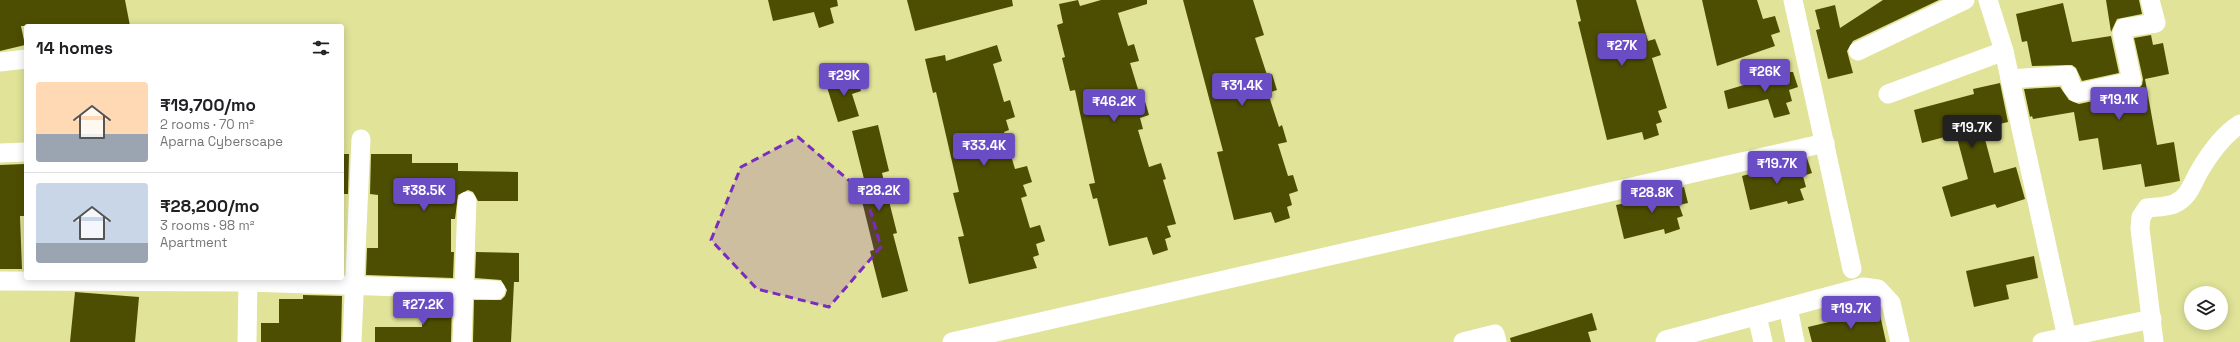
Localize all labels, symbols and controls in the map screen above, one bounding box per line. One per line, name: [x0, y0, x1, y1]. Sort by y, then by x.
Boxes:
pin: ₹27K: [1598, 33, 1646, 67]
text: 14 homes: [36, 37, 113, 59]
icon: filters: [310, 37, 332, 59]
text: ₹27K: [1606, 37, 1638, 54]
pin: ₹26K: [1741, 59, 1789, 93]
pin: ₹29K: [820, 63, 868, 97]
text: ₹26K: [1749, 63, 1781, 80]
text: ₹29K: [828, 67, 860, 84]
pin: ₹31.4K: [1209, 73, 1275, 107]
text: ₹31.4K: [1221, 77, 1263, 94]
pin: ₹19.1K: [2086, 87, 2152, 121]
pin: ₹46.2K: [1081, 89, 1147, 123]
text: ₹19.1K: [2099, 91, 2139, 108]
text: ₹46.2K: [1092, 93, 1136, 110]
text: ₹19,700/mo: [160, 94, 256, 116]
icon: home: [68, 98, 116, 146]
pin: ₹19.7K: [1939, 115, 2005, 149]
text: 2 rooms · 70 m²: [160, 116, 254, 133]
text: ₹19.7K: [1952, 119, 1992, 136]
text: Aparna Cyberscape: [160, 133, 283, 150]
pin: ₹33.4K: [951, 133, 1017, 167]
text: ₹33.4K: [962, 137, 1006, 154]
pin: ₹19.7K: [1744, 151, 1810, 185]
text: ₹19.7K: [1757, 155, 1797, 172]
pin: ₹38.5K: [391, 178, 457, 212]
pin: ₹28.2K: [846, 178, 912, 212]
pin: ₹28.8K: [1619, 180, 1685, 214]
text: ₹38.5K: [402, 182, 446, 199]
text: ₹28.2K: [857, 182, 901, 199]
text: ₹28.8K: [1630, 184, 1674, 201]
text: ₹28,200/mo: [160, 195, 260, 217]
icon: home: [68, 199, 116, 247]
text: 3 rooms · 98 m²: [160, 217, 254, 234]
text: Apartment: [160, 234, 228, 251]
map controls: [2184, 286, 2228, 330]
button: layers: [2184, 286, 2228, 330]
pin: ₹27.2K: [390, 292, 456, 326]
text: ₹27.2K: [402, 296, 444, 313]
pin: ₹19.7K: [1818, 296, 1884, 330]
text: ₹19.7K: [1831, 300, 1871, 317]

